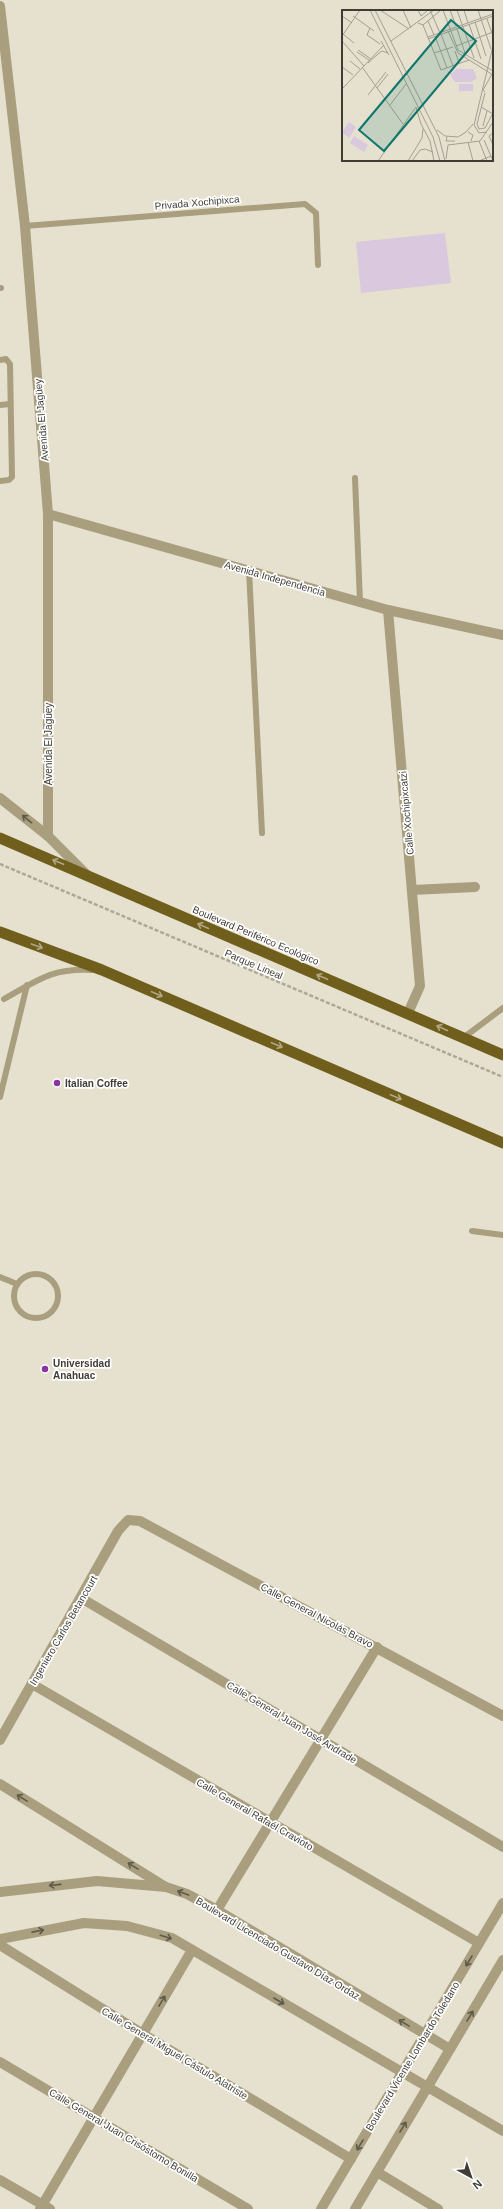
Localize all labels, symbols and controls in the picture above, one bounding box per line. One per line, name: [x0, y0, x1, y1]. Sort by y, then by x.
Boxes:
inset map: [342, 10, 493, 161]
street label: Privada Xochipixca: [154, 193, 240, 212]
street label: Avenida El Jagüey: [32, 378, 51, 462]
street label: Avenida Independencia: [223, 559, 327, 598]
street label: Avenida El Jagüey: [43, 703, 54, 785]
street label: Calle Xochipixcatzi: [397, 771, 416, 855]
one-way arrow: [21, 815, 32, 824]
one-way arrow: [52, 858, 64, 866]
street label: Boulevard Periférico Ecológico: [191, 904, 321, 967]
one-way arrow: [197, 922, 209, 929]
one-way arrow: [30, 942, 42, 950]
street label: Parque Lineal: [223, 947, 284, 982]
one-way arrow: [317, 973, 329, 980]
one-way arrow: [151, 990, 163, 998]
one-way arrow: [436, 1024, 448, 1031]
one-way arrow: [270, 1042, 282, 1049]
marker: Italian Coffee: [52, 1078, 62, 1088]
place label: Italian Coffee: [65, 1078, 128, 1089]
one-way arrow: [390, 1093, 402, 1101]
place label: Universidad Anahuac: [53, 1358, 110, 1381]
marker: Universidad Anahuac: [40, 1364, 50, 1374]
street label: Ingeniero Carlos Betancourt: [28, 1573, 99, 1687]
street label: Calle General Nicolás Bravo: [259, 1581, 375, 1650]
street label: Calle General Juan José Andrade: [225, 1679, 359, 1766]
street label: Calle General Rafaél Cravioto: [194, 1776, 315, 1853]
one-way arrow: [17, 1794, 28, 1802]
one-way arrow: [127, 1862, 139, 1870]
one-way arrow: [49, 1881, 62, 1889]
one-way arrow: [178, 1889, 190, 1897]
street label: Boulevard Licenciado Gustavo Díaz Ordaz: [194, 1895, 362, 2002]
one-way arrow: [31, 1927, 44, 1935]
one-way arrow: [159, 1934, 172, 1941]
one-way arrow: [464, 1955, 472, 1967]
street label: Boulevard Vicente Lombardo Toledano: [363, 1979, 462, 2133]
one-way arrow: [159, 1995, 167, 2007]
one-way arrow: [273, 1997, 285, 2005]
street label: Calle General Miguel Cástulo Alatriste: [100, 2005, 250, 2102]
one-way arrow: [466, 2010, 474, 2022]
one-way arrow: [398, 2018, 410, 2026]
street label: Calle General Juan Crisóstomo Bonilla: [47, 2086, 201, 2185]
one-way arrow: [400, 2121, 408, 2133]
one-way arrow: [355, 2139, 363, 2151]
north arrow: [451, 2157, 491, 2197]
text: N: [470, 2178, 484, 2192]

